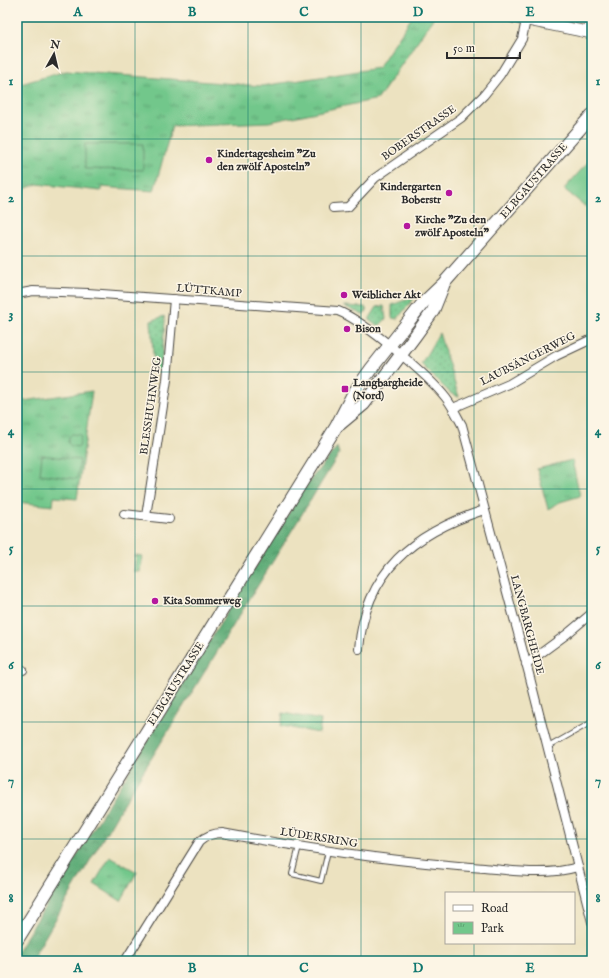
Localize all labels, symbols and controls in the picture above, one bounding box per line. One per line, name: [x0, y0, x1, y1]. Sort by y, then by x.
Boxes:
text: A: [73, 4, 84, 21]
text: B: [188, 4, 197, 21]
text: C: [299, 4, 309, 21]
text: D: [413, 4, 424, 21]
text: E: [525, 4, 535, 21]
north arrow: [34, 34, 74, 74]
scale bar: [447, 34, 520, 60]
text: N: [49, 37, 61, 53]
text: 50 m: [453, 41, 475, 56]
text: 1: [9, 73, 14, 90]
text: 1: [596, 73, 601, 90]
street label: BOBERSTRASSE: [379, 102, 459, 164]
street label: ELBGAUSTRASSE: [497, 140, 571, 222]
place label: Kindertagesheim "Zu den zwölf Aposteln": [217, 147, 316, 174]
marker: Kindertagesheim "Zu den zwölf Aposteln": [204, 155, 214, 165]
place label: Kindergarten Boberstr: [380, 180, 442, 207]
marker: Kindergarten Boberstr: [444, 188, 454, 198]
text: 2: [8, 190, 14, 207]
text: 2: [595, 190, 601, 207]
place label: Kirche "Zu den zwölf Aposteln": [415, 213, 489, 240]
marker: Kirche "Zu den zwölf Aposteln": [402, 221, 412, 231]
street label: LÜTTKAMP: [176, 281, 243, 301]
place label: Weiblicher Akt: [351, 288, 421, 302]
marker: Weiblicher Akt: [339, 290, 349, 300]
text: 3: [9, 306, 14, 323]
text: 3: [596, 306, 601, 323]
place label: Bison: [355, 322, 381, 336]
marker: Bison: [342, 324, 352, 334]
street label: LAUBSÄNGERWEG: [478, 329, 578, 389]
street label: BLESSHUHNWEG: [137, 356, 165, 456]
place label: Langbargheide (Nord): [352, 376, 423, 403]
marker: Langbargheide (Nord): [340, 384, 350, 394]
text: 4: [8, 423, 15, 440]
text: 4: [595, 423, 602, 440]
text: 5: [9, 540, 14, 557]
text: 5: [596, 540, 601, 557]
street label: LANGBARGHEIDE: [507, 573, 547, 677]
place label: Kita Sommerweg: [163, 594, 242, 608]
marker: Kita Sommerweg: [150, 596, 160, 606]
street label: ELBGAUSTRASSE: [145, 639, 208, 728]
text: 6: [8, 657, 14, 674]
text: 6: [595, 657, 601, 674]
text: 7: [8, 773, 14, 790]
text: 7: [595, 773, 601, 790]
street label: LÜDERSRING: [279, 825, 359, 851]
text: 8: [8, 890, 14, 907]
text: 8: [595, 890, 601, 907]
legend: [445, 892, 575, 944]
text: Road: [481, 901, 509, 916]
text: Park: [481, 921, 504, 936]
text: A: [73, 960, 84, 977]
text: B: [188, 960, 197, 977]
text: C: [299, 960, 309, 977]
text: D: [413, 960, 424, 977]
text: E: [525, 960, 535, 977]

